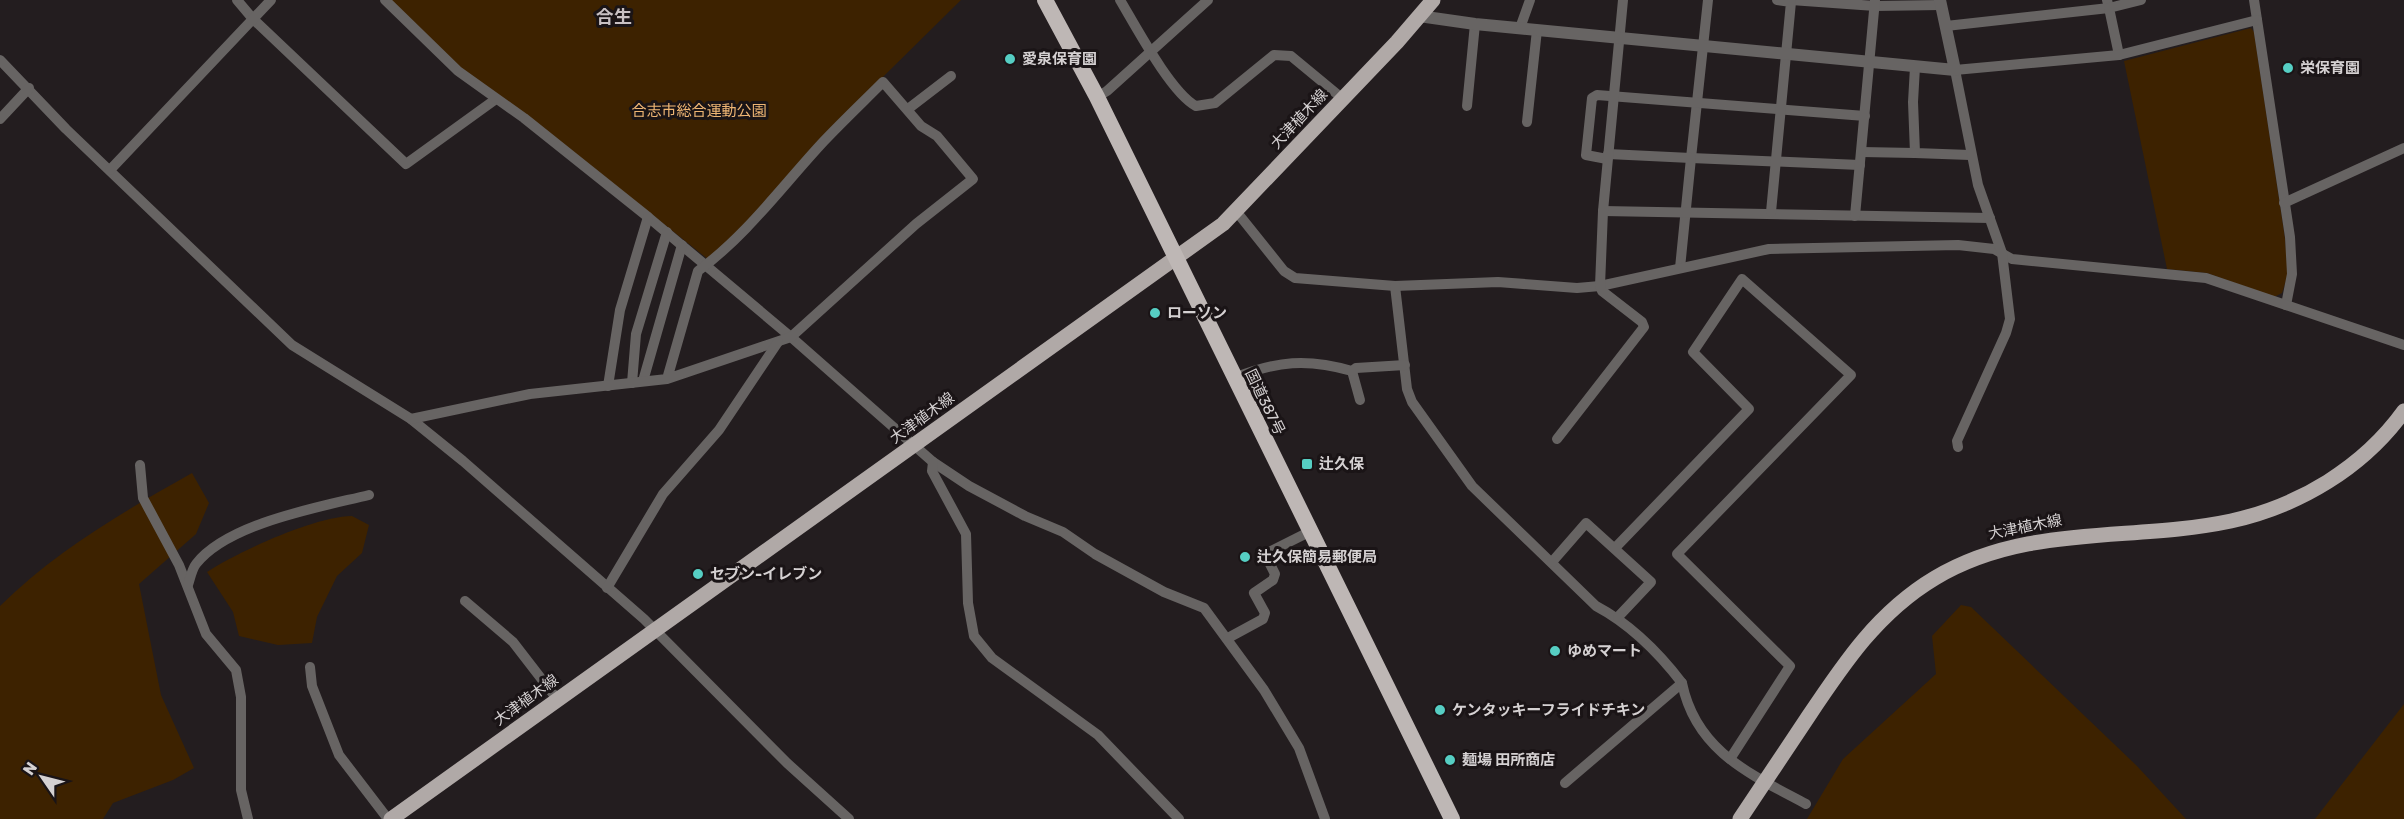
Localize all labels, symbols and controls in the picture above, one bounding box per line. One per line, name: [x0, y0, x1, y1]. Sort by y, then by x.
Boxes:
district label: 合生: [596, 6, 632, 28]
place label: 愛泉保育園: [1022, 50, 1097, 68]
marker: 愛泉保育園: [1003, 52, 1017, 66]
place label: 栄保育園: [2300, 59, 2360, 77]
marker: 栄保育園: [2281, 61, 2295, 75]
street label: 大津植木線: [1267, 85, 1331, 153]
park label: 合志市総合運動公園: [631, 102, 767, 120]
place label: ローソン: [1167, 304, 1227, 322]
marker: ローソン: [1148, 306, 1162, 320]
street label: 国道387号: [1241, 366, 1289, 438]
street label: 大津植木線: [886, 389, 958, 447]
place label: 辻久保: [1319, 455, 1365, 473]
marker: 辻久保: [1300, 457, 1314, 471]
street label: 大津植木線: [1986, 511, 2064, 543]
place label: 辻久保簡易郵便局: [1257, 548, 1377, 566]
marker: 辻久保簡易郵便局: [1238, 550, 1252, 564]
place label: セブン-イレブン: [710, 565, 822, 583]
marker: セブン-イレブン: [691, 567, 705, 581]
place label: ゆめマート: [1567, 642, 1642, 660]
marker: ゆめマート: [1548, 644, 1562, 658]
street label: 大津植木線: [490, 671, 562, 729]
place label: ケンタッキーフライドチキン: [1452, 701, 1645, 719]
marker: ケンタッキーフライドチキン: [1433, 703, 1447, 717]
north arrow: [12, 747, 72, 807]
place label: 麺場 田所商店: [1462, 751, 1555, 769]
marker: 麺場 田所商店: [1443, 753, 1457, 767]
text: N: [19, 759, 41, 779]

